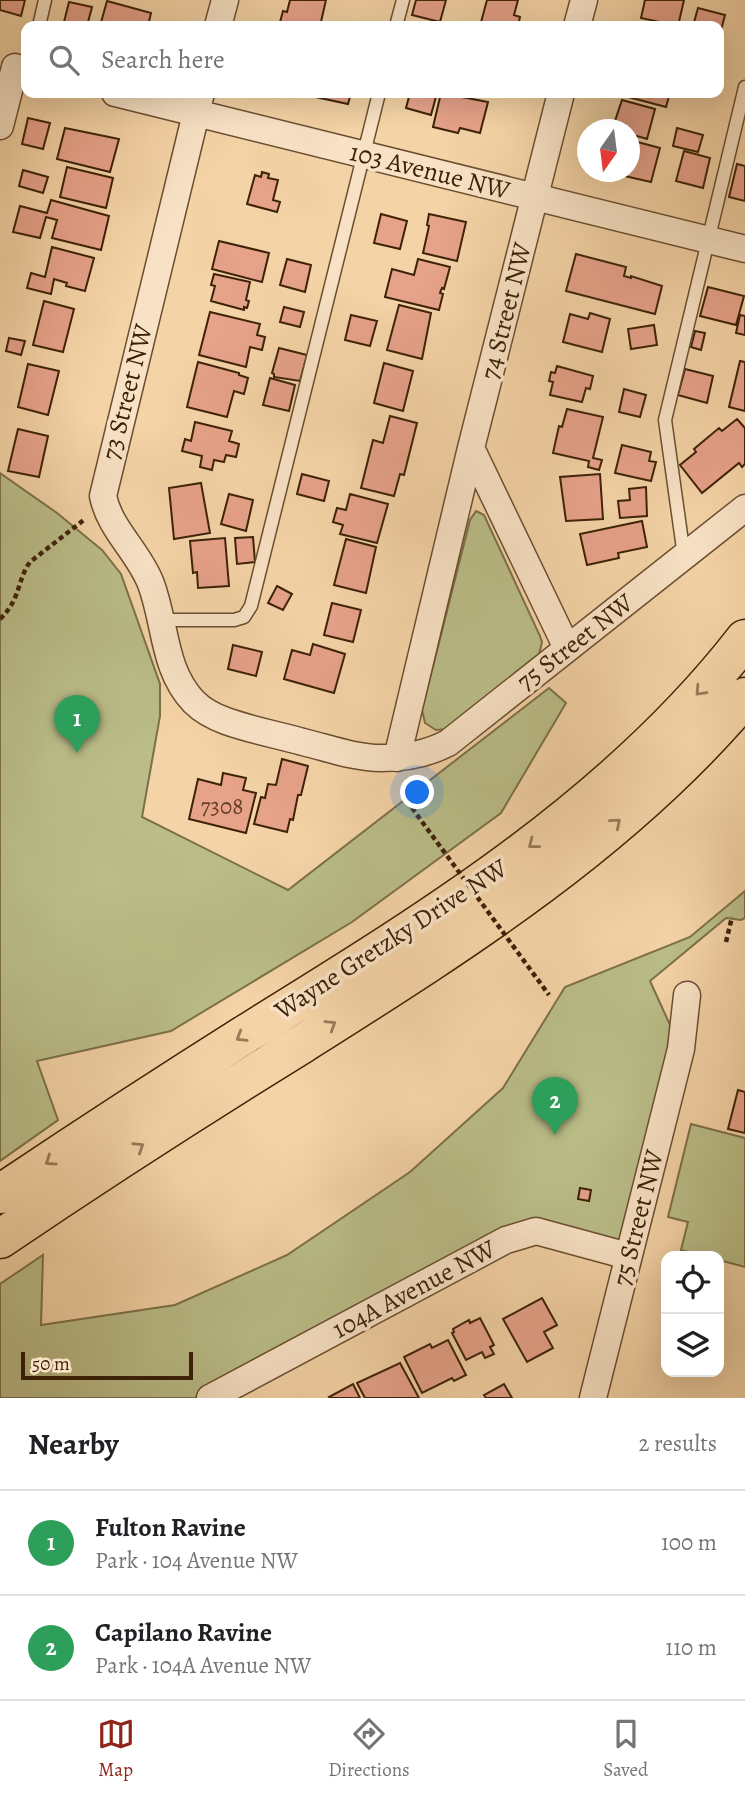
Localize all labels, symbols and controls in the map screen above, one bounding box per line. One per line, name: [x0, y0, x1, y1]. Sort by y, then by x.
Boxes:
search box: [21, 21, 724, 98]
icon: search: [45, 41, 83, 79]
text: Search here: [101, 42, 225, 77]
north arrow: [577, 119, 640, 182]
street label: 103 Avenue NW: [346, 134, 515, 208]
street label: 74 Street NW: [472, 238, 540, 383]
street label: 73 Street NW: [93, 320, 161, 464]
street label: 75 Street NW: [509, 585, 641, 699]
one-way arrow: [696, 683, 709, 696]
pin: 1: [54, 695, 100, 753]
your location: [400, 775, 434, 809]
house number: 7308: [201, 791, 243, 822]
one-way arrow: [608, 819, 621, 831]
one-way arrow: [528, 836, 540, 849]
street label: Wayne Gretzky Drive NW: [267, 850, 515, 1028]
one-way arrow: [323, 1021, 336, 1034]
one-way arrow: [236, 1029, 249, 1042]
pin: 2: [532, 1077, 578, 1135]
one-way arrow: [131, 1143, 144, 1156]
street label: 75 Street NW: [604, 1145, 672, 1290]
one-way arrow: [44, 1152, 57, 1165]
street label: 104A Avenue NW: [326, 1231, 503, 1347]
map controls: [661, 1251, 724, 1377]
button: locate: [661, 1251, 724, 1314]
button: layers: [661, 1314, 724, 1377]
scale bar: [21, 1349, 192, 1381]
text: 50 m: [32, 1351, 70, 1377]
text: Nearby: [28, 1424, 119, 1464]
text: 2 results: [639, 1428, 717, 1459]
text: Fulton Ravine: [95, 1510, 246, 1545]
text: 1: [47, 1527, 55, 1558]
text: 100 m: [661, 1527, 717, 1558]
text: Park · 104 Avenue NW: [95, 1545, 298, 1576]
text: Capilano Ravine: [95, 1615, 272, 1650]
text: 2: [45, 1632, 57, 1663]
text: 110 m: [665, 1632, 717, 1663]
text: Park · 104A Avenue NW: [95, 1650, 311, 1681]
tab: Map: [97, 1715, 135, 1783]
tab: Directions: [328, 1715, 410, 1783]
tab: Saved: [603, 1715, 648, 1783]

